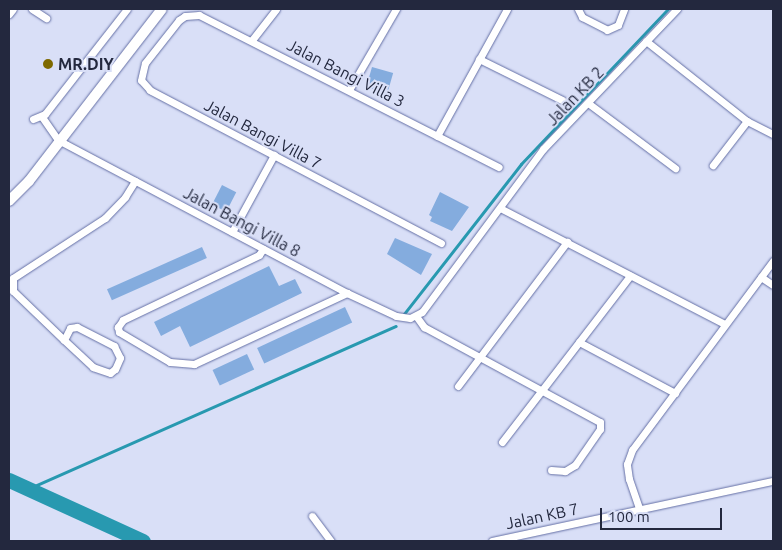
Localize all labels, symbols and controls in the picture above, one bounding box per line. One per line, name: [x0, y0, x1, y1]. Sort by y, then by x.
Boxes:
street label: Jalan Bangi Villa 3: [284, 35, 408, 111]
place label: MR.DIY: [58, 54, 114, 74]
marker: MR.DIY: [42, 58, 54, 70]
street label: Jalan KB 2: [542, 63, 608, 129]
street label: Jalan Bangi Villa 7: [201, 95, 325, 173]
street label: Jalan Bangi Villa 8: [180, 183, 304, 261]
scale bar: [602, 498, 724, 530]
street label: Jalan KB 7: [504, 499, 580, 533]
text: 100 m: [608, 508, 650, 525]

